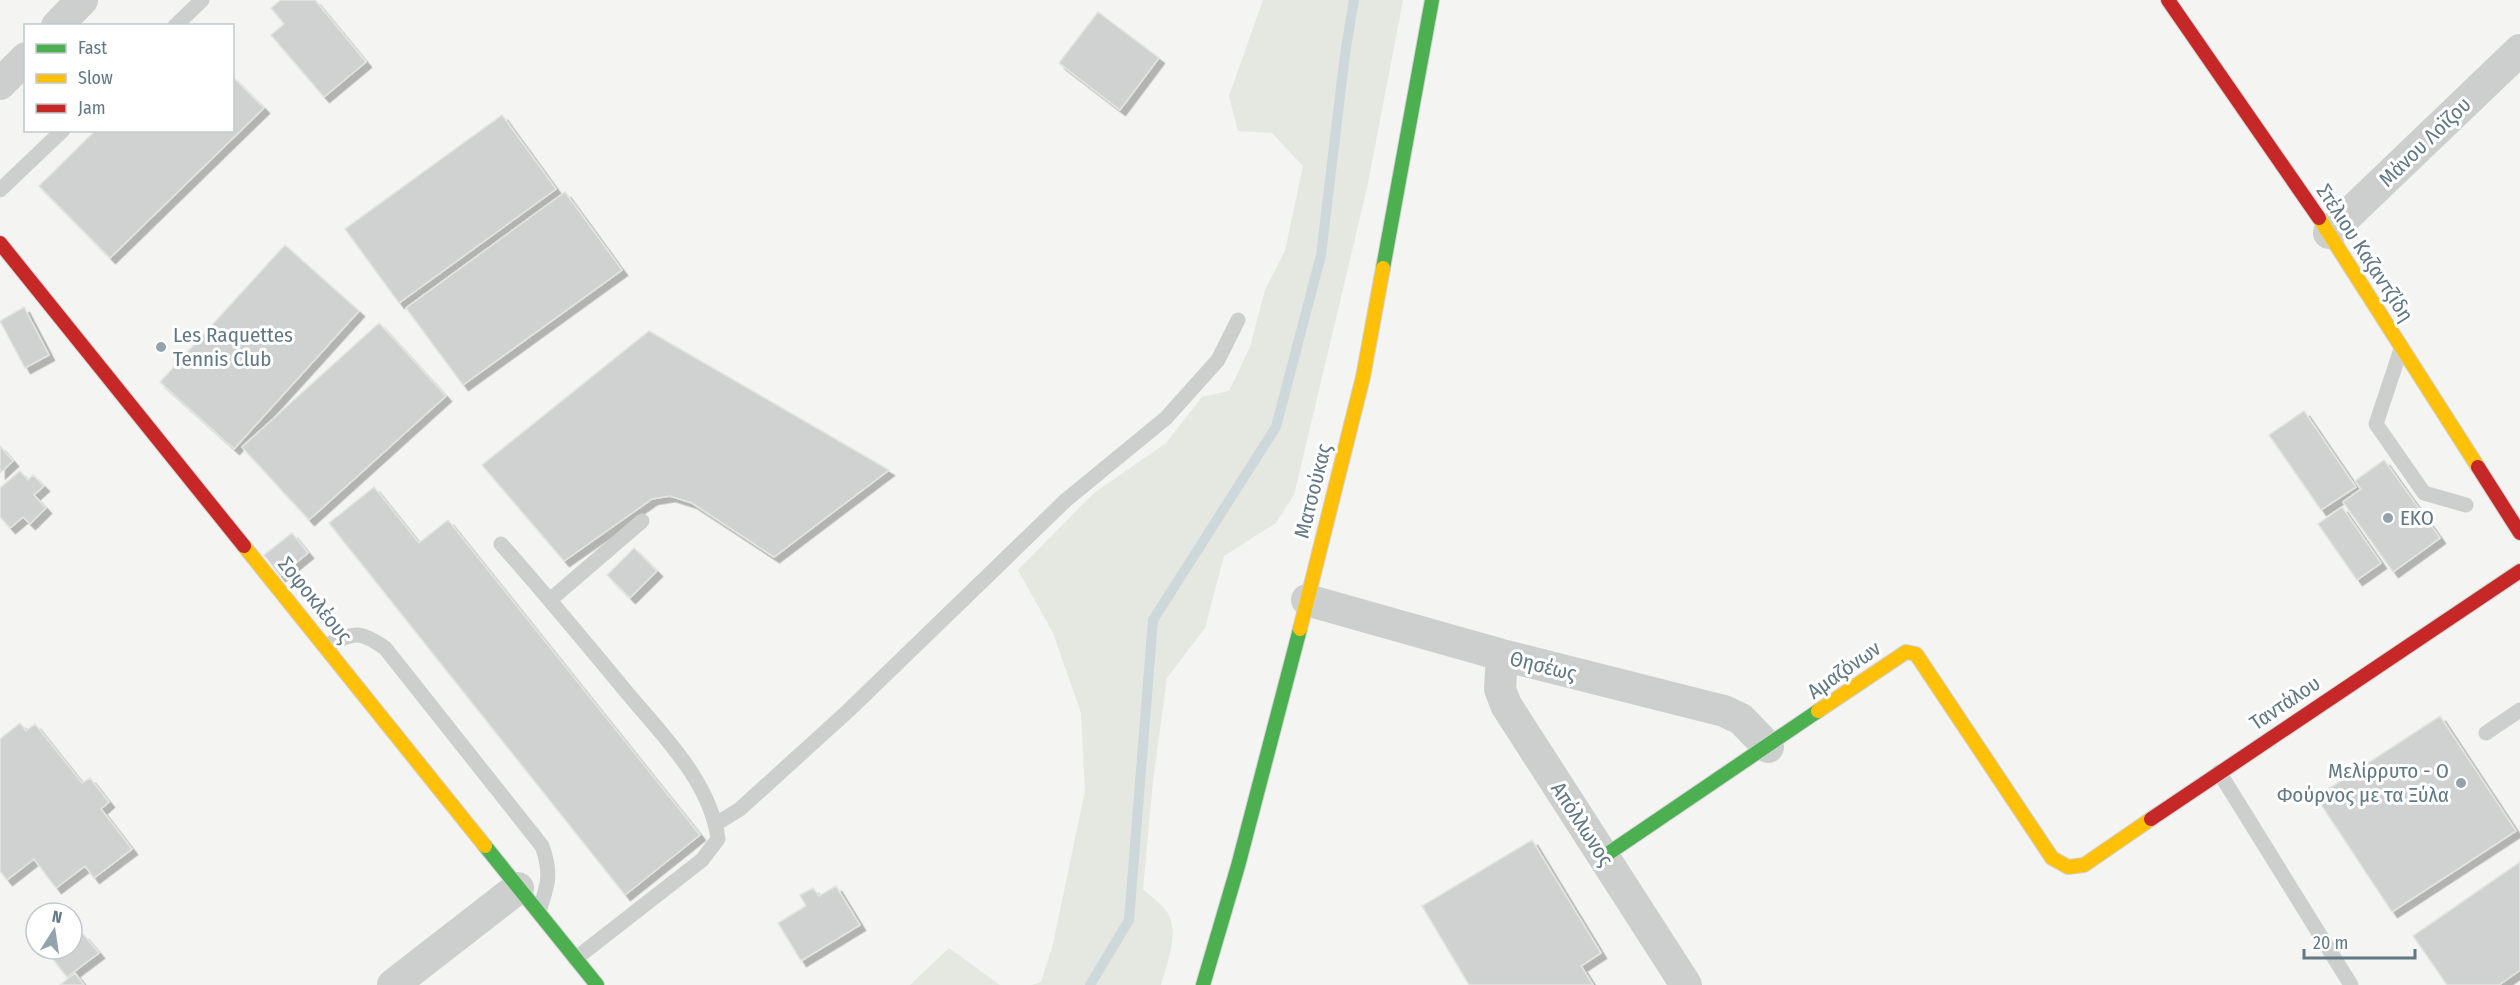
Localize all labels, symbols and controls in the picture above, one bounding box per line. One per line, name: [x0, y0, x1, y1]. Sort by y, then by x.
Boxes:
legend: [24, 24, 234, 132]
text: Fast: [78, 37, 107, 59]
text: Slow: [78, 67, 113, 89]
street label: Μάνου Λοϊζου: [2374, 92, 2476, 192]
text: Jam: [78, 97, 106, 119]
street label: Στέλιου Καζαντζίδη: [2311, 179, 2419, 327]
place label: Les Raquettes Tennis Club: [173, 322, 293, 372]
marker: Les Raquettes Tennis Club: [154, 340, 168, 354]
street label: Ματσούκας: [1289, 441, 1337, 541]
place label: EKO: [2400, 505, 2434, 531]
marker: EKO: [2381, 511, 2395, 525]
street label: Σοφοκλέους: [272, 552, 358, 648]
street label: Αμαζόνων: [1802, 635, 1886, 705]
street label: Θησέως: [1507, 645, 1579, 687]
street label: Ταντάλου: [2245, 670, 2325, 736]
place label: Μελίρρυτο - Ο Φούρνος με τα Ξύλα: [2277, 758, 2449, 808]
marker: Μελίρρυτο - Ο Φούρνος με τα Ξύλα: [2454, 776, 2468, 790]
street label: Απόλλωνος: [1545, 777, 1619, 871]
north arrow: [24, 901, 84, 961]
text: N: [50, 907, 64, 927]
scale bar: [2304, 922, 2415, 960]
text: 20 m: [2313, 932, 2348, 954]

